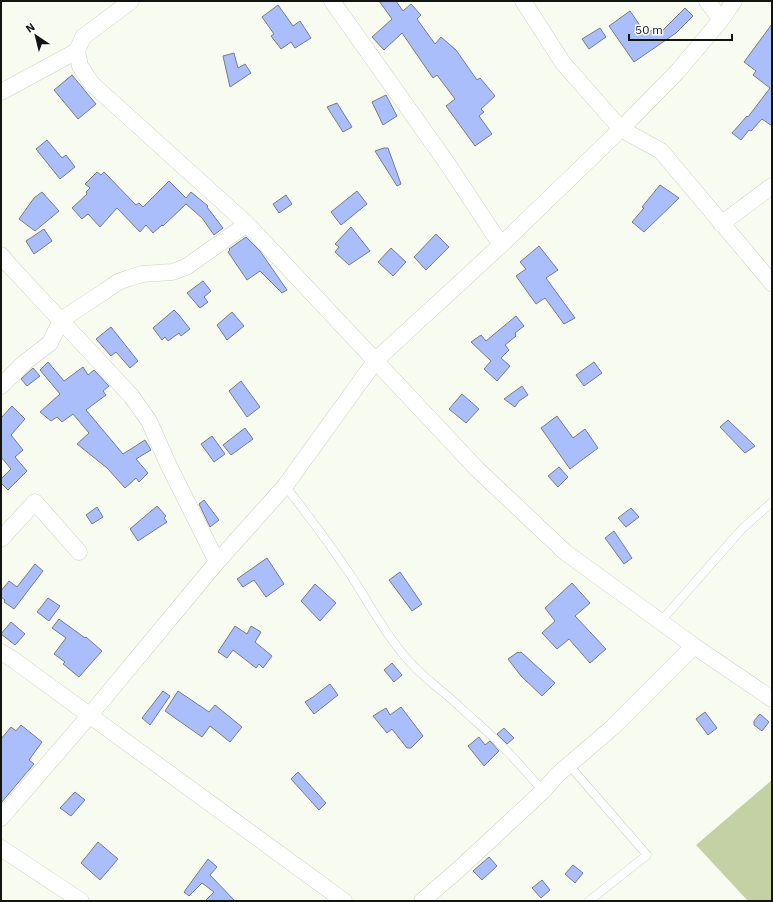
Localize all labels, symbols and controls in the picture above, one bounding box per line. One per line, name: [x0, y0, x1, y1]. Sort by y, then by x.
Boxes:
north arrow: [16, 16, 56, 56]
scale bar: [629, 16, 732, 42]
text: N: [23, 20, 38, 36]
text: 50 m: [635, 22, 663, 37]

